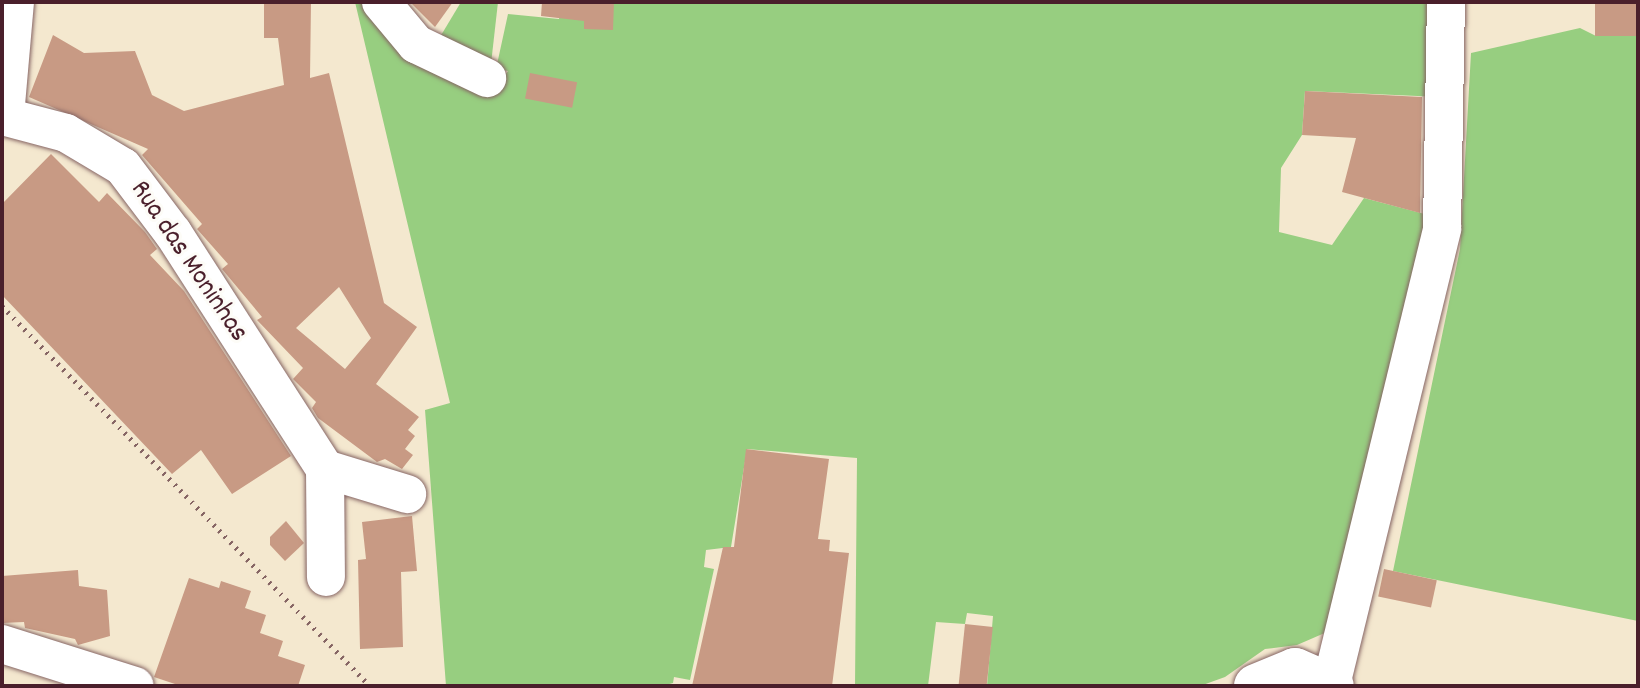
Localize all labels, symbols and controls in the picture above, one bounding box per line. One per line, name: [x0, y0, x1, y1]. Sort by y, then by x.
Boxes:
street label: Rua das Moninhas: [122, 175, 254, 349]

